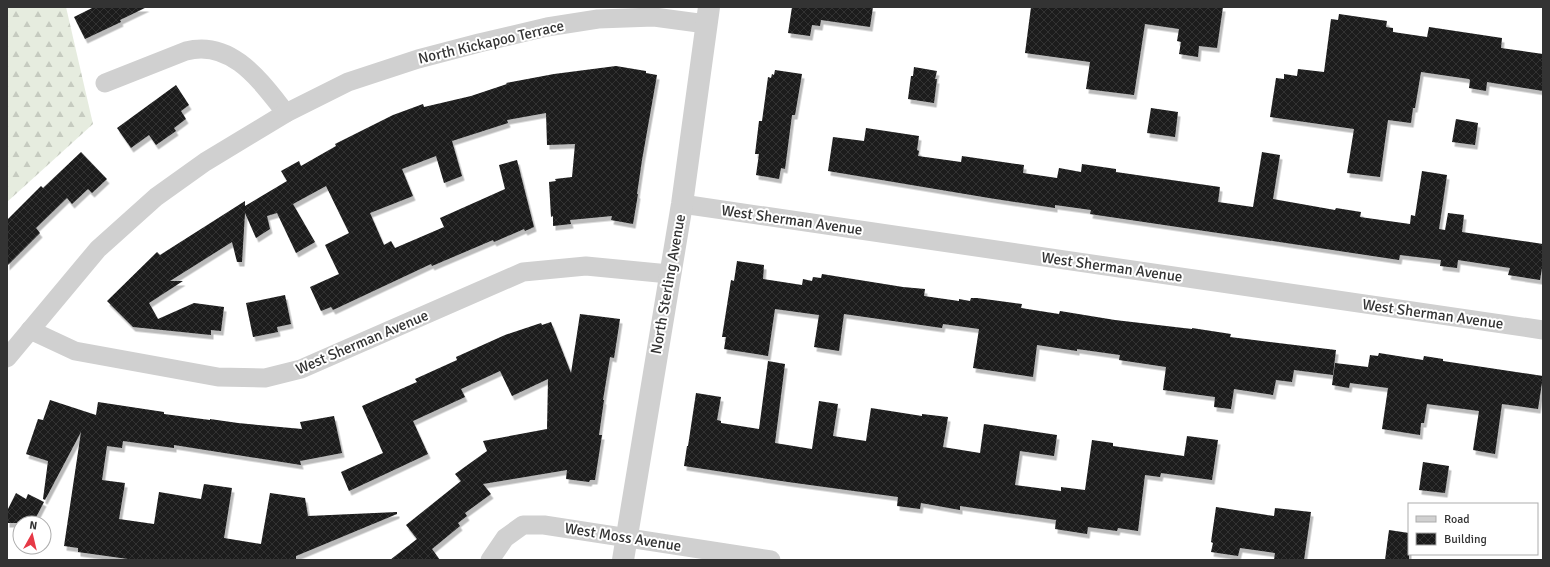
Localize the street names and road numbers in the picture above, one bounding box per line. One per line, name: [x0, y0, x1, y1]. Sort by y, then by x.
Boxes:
street label: North Kickapoo Terrace: [416, 16, 566, 68]
street label: West Sherman Avenue: [720, 201, 864, 239]
street label: North Sterling Avenue: [647, 213, 689, 355]
street label: West Sherman Avenue: [1040, 248, 1184, 286]
street label: West Sherman Avenue: [1361, 295, 1505, 333]
street label: West Sherman Avenue: [293, 306, 431, 378]
street label: West Moss Avenue: [563, 519, 683, 555]

